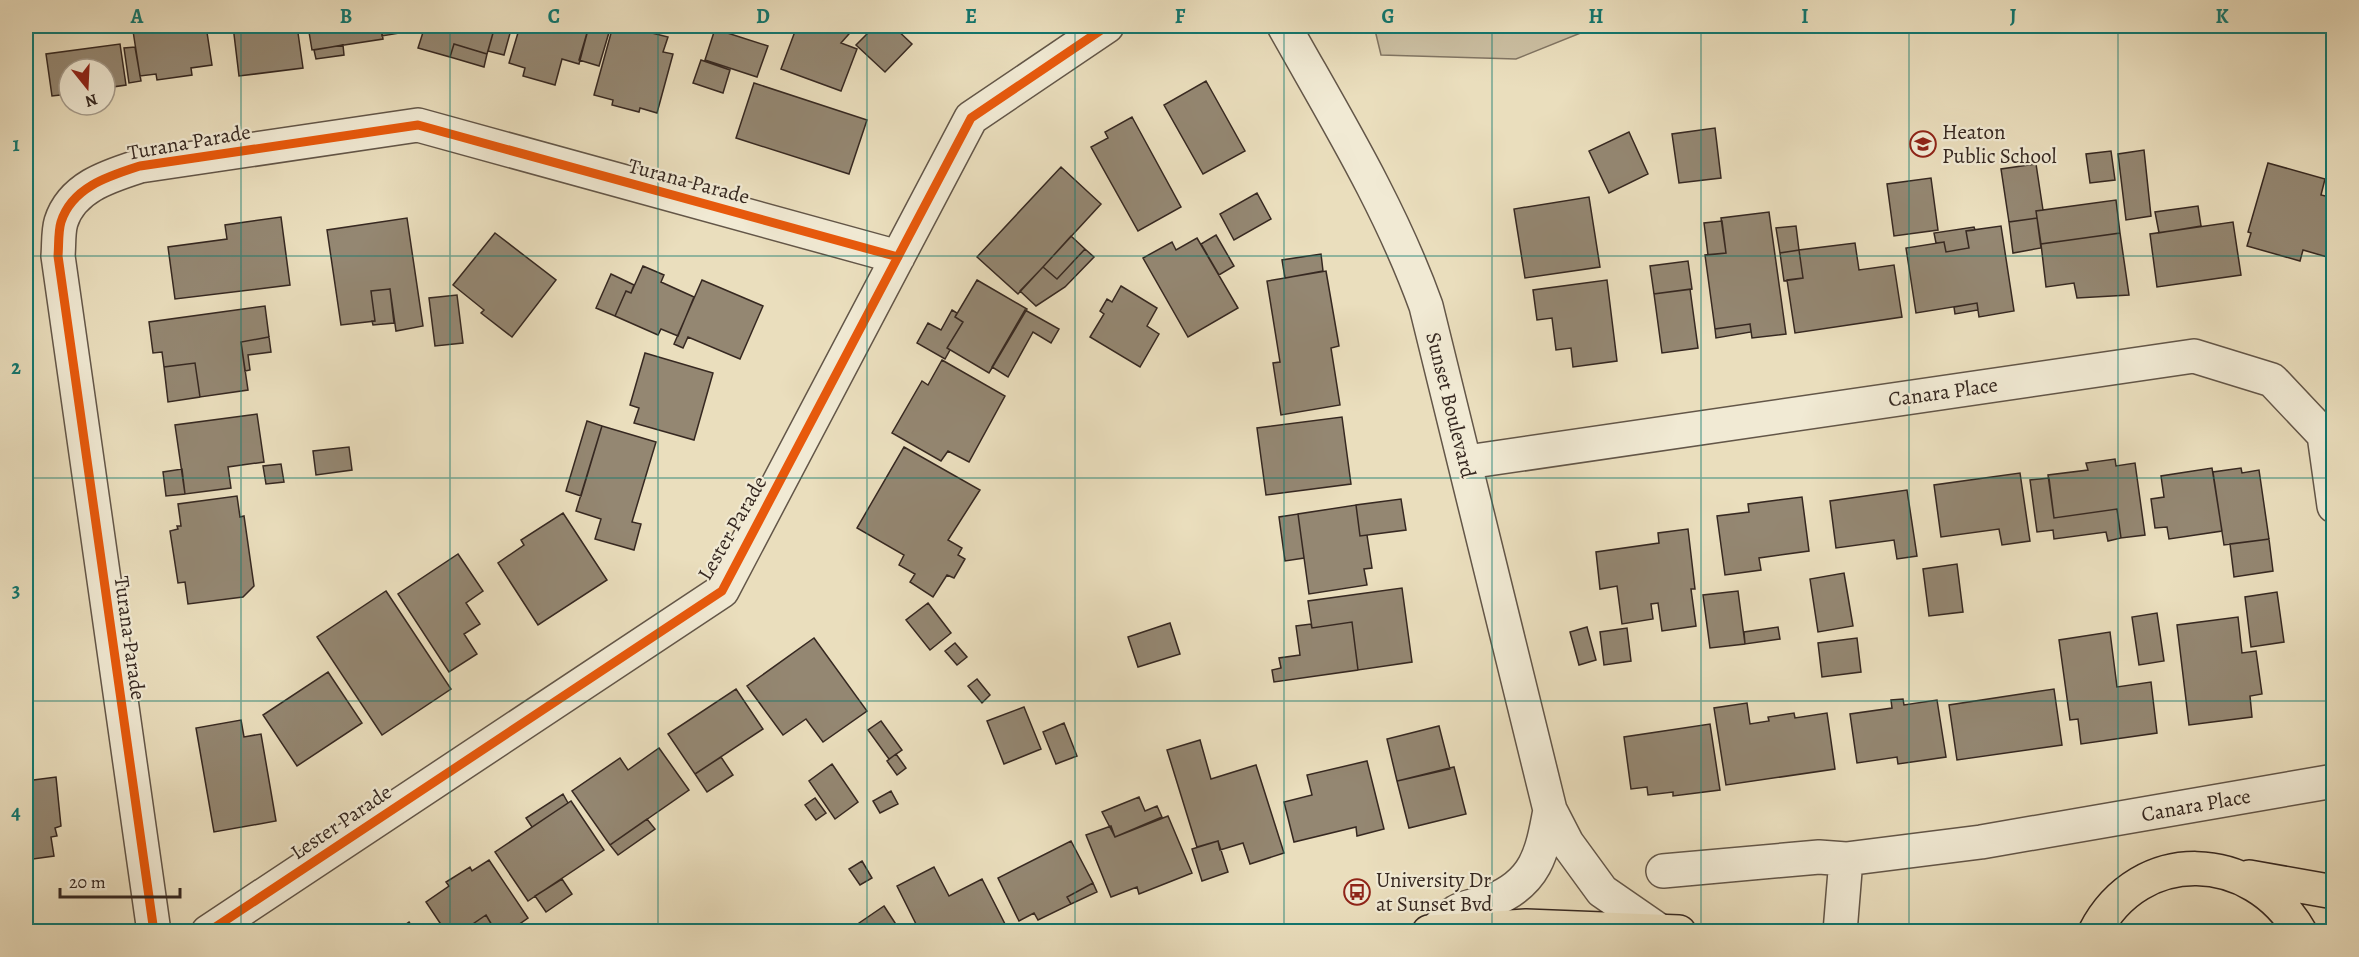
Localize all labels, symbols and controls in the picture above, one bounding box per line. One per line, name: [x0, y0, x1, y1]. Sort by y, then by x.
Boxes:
text: A: [130, 3, 144, 30]
text: B: [340, 3, 352, 30]
text: C: [548, 3, 560, 30]
text: D: [756, 3, 770, 30]
text: E: [965, 3, 977, 30]
text: F: [1175, 3, 1186, 30]
text: G: [1381, 3, 1395, 30]
text: H: [1589, 3, 1604, 30]
text: I: [1801, 3, 1809, 30]
text: J: [2010, 3, 2017, 30]
text: K: [2215, 3, 2229, 30]
north arrow: [57, 57, 117, 117]
text: N: [82, 88, 100, 113]
street label: Turana Parade: [125, 117, 253, 167]
place label: Heaton Public School: [1942, 118, 2057, 170]
school or university icon: Heaton Public School: [1908, 129, 1938, 159]
text: 1: [12, 131, 20, 158]
street label: Turana Parade: [625, 151, 753, 211]
street label: Sunset Boulevard: [1419, 329, 1483, 482]
text: 2: [11, 354, 21, 381]
street label: Canara Place: [1886, 370, 2000, 414]
street label: Lester Parade: [691, 471, 773, 585]
street label: Turana Parade: [107, 574, 153, 702]
text: 3: [12, 577, 20, 604]
street label: Lester Parade: [285, 778, 397, 866]
street label: Canara Place: [2139, 782, 2253, 828]
text: 4: [11, 799, 21, 826]
scale bar: [60, 861, 180, 899]
place label: University Dr at Sunset Bvd: [1376, 866, 1493, 918]
text: 20 m: [69, 870, 106, 894]
bus stop icon: University Dr at Sunset Bvd: [1342, 877, 1372, 907]

